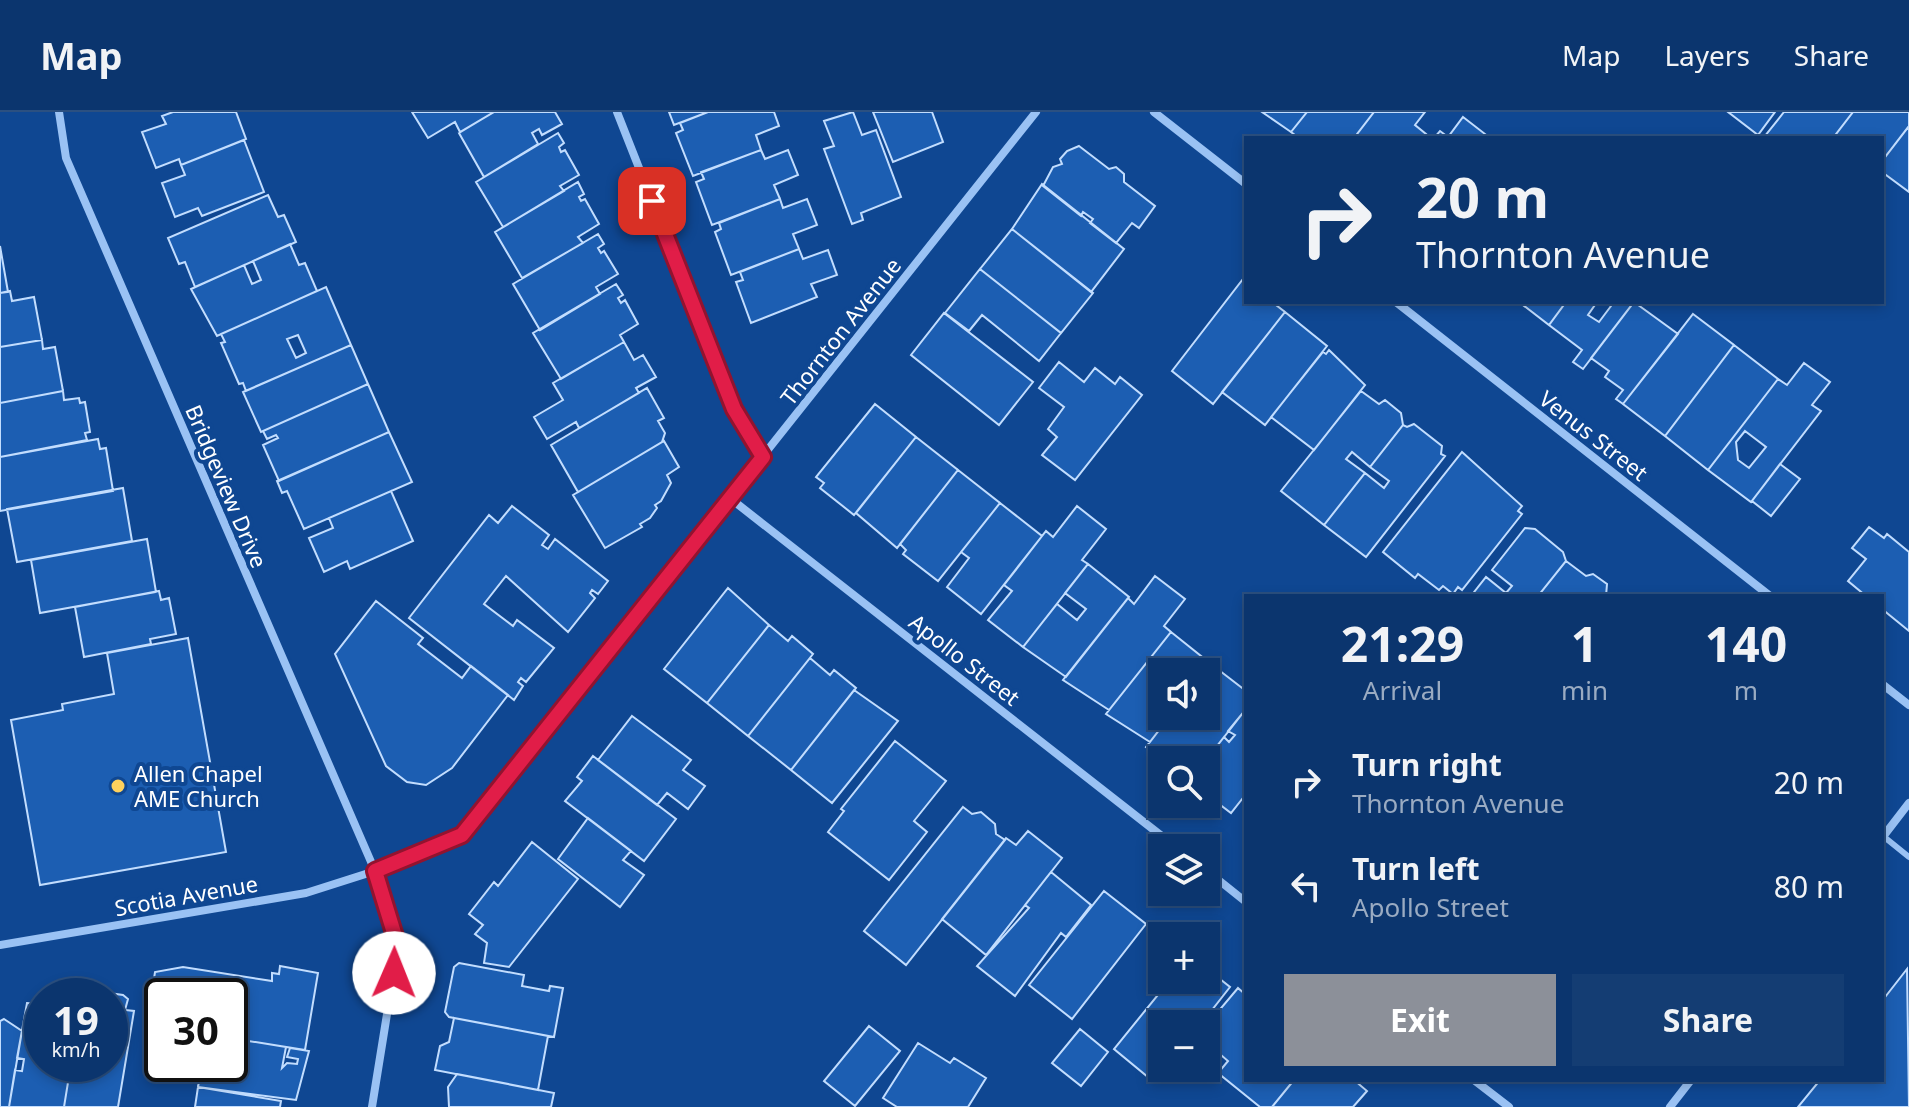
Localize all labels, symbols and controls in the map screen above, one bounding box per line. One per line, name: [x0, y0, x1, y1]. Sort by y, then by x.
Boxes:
text: Map: [40, 29, 123, 81]
text: Map: [1562, 36, 1620, 74]
text: Layers: [1664, 36, 1750, 74]
text: Share: [1794, 36, 1869, 74]
text: 20 m: [1416, 158, 1549, 234]
pin: [618, 167, 686, 235]
icon: right: [1284, 168, 1388, 272]
icon: arrive: [630, 179, 674, 223]
text: Thornton Avenue: [1416, 230, 1710, 279]
street label: Thornton Avenue: [773, 251, 907, 411]
street label: Venus Street: [1534, 383, 1655, 487]
street label: Bridgeview Drive: [179, 400, 275, 572]
street label: Apollo Street: [903, 606, 1027, 712]
text: 21:29: [1341, 611, 1464, 676]
text: 1: [1571, 611, 1598, 676]
text: 140: [1705, 611, 1787, 676]
map controls: [1148, 658, 1220, 1082]
button: sound: [1148, 658, 1220, 730]
text: Arrival: [1363, 672, 1442, 708]
text: min: [1561, 672, 1608, 708]
text: m: [1734, 672, 1758, 708]
text: Turn right: [1352, 744, 1502, 785]
button: search: [1148, 746, 1220, 818]
place label: Allen Chapel AME Church: [134, 758, 263, 813]
icon: right: [1284, 760, 1328, 804]
text: 20 m: [1774, 762, 1844, 803]
marker: Allen Chapel AME Church: [109, 777, 127, 795]
text: Thornton Avenue: [1352, 785, 1564, 821]
button: layers: [1148, 834, 1220, 906]
text: Turn left: [1352, 848, 1480, 889]
icon: left: [1284, 864, 1328, 908]
text: 80 m: [1774, 866, 1844, 907]
street label: Scotia Avenue: [112, 868, 260, 922]
text: Apollo Street: [1352, 889, 1509, 925]
button: +: [1148, 922, 1220, 994]
position arrow: [352, 931, 436, 1015]
button: Exit: [1284, 974, 1556, 1066]
button: Share: [1572, 974, 1844, 1066]
speed limit sign: 30: [144, 978, 248, 1082]
text: 19: [53, 992, 99, 1047]
button: −: [1148, 1010, 1220, 1082]
text: km/h: [51, 1036, 101, 1063]

